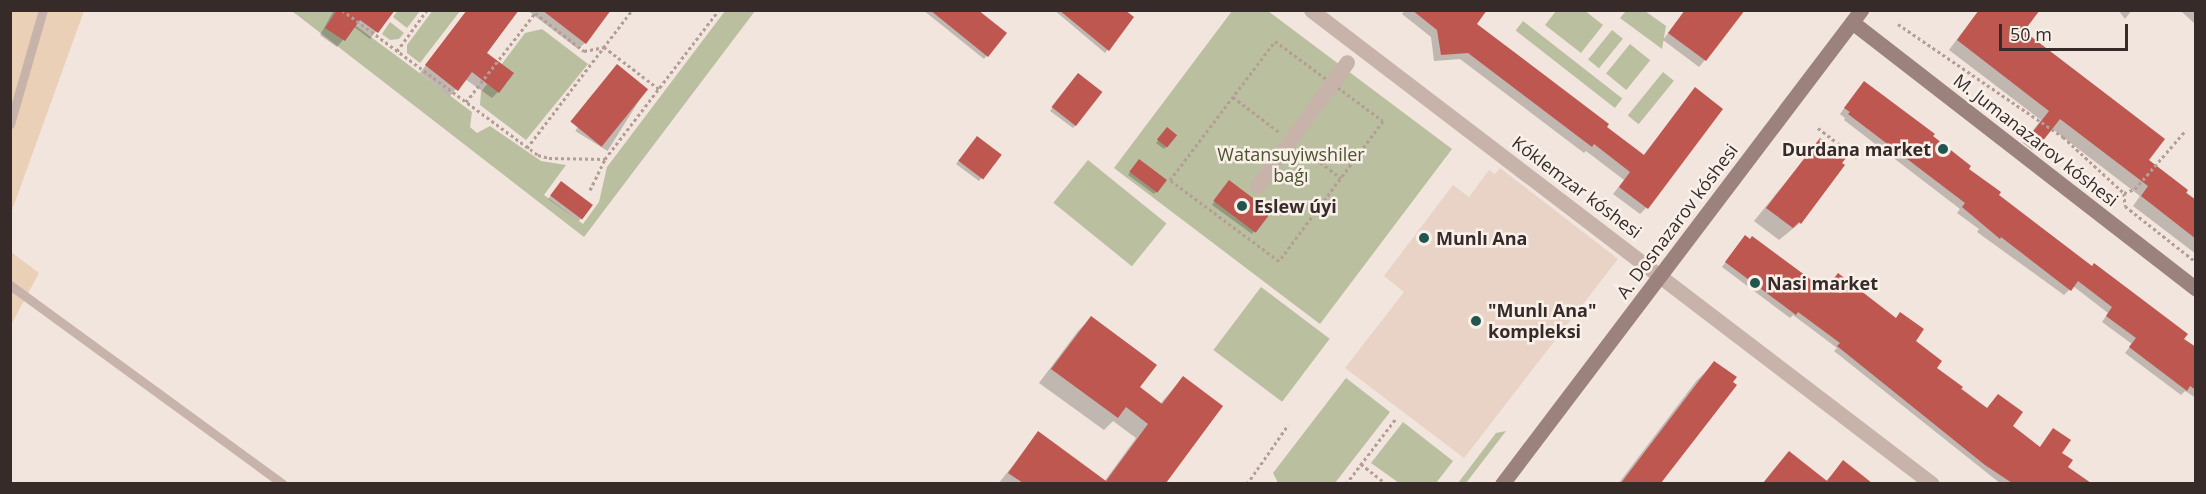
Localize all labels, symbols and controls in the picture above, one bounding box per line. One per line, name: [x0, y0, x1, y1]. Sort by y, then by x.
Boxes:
scale bar: [2002, 12, 2131, 50]
text: 50 m: [2010, 22, 2052, 46]
street label: M. Jumanazarov kóshesi: [1950, 69, 2122, 211]
street label: Kóklemzar kóshesi: [1508, 131, 1646, 243]
place label: Durdana market: [1782, 138, 1931, 160]
street label: A. Dosnazarov kóshesi: [1612, 140, 1742, 302]
marker: Durdana market: [1936, 142, 1950, 156]
park label: Watansuyiwshiler baǵı: [1217, 144, 1365, 186]
place label: Eslew úyi: [1254, 195, 1337, 217]
marker: Eslew úyi: [1235, 199, 1249, 213]
place label: Munlı Ana: [1436, 227, 1527, 249]
marker: Munlı Ana: [1417, 231, 1431, 245]
place label: Nasi market: [1767, 272, 1878, 294]
marker: Nasi market: [1748, 276, 1762, 290]
place label: "Munlı Ana" kompleksi: [1488, 300, 1596, 342]
marker: "Munlı Ana" kompleksi: [1469, 314, 1483, 328]

